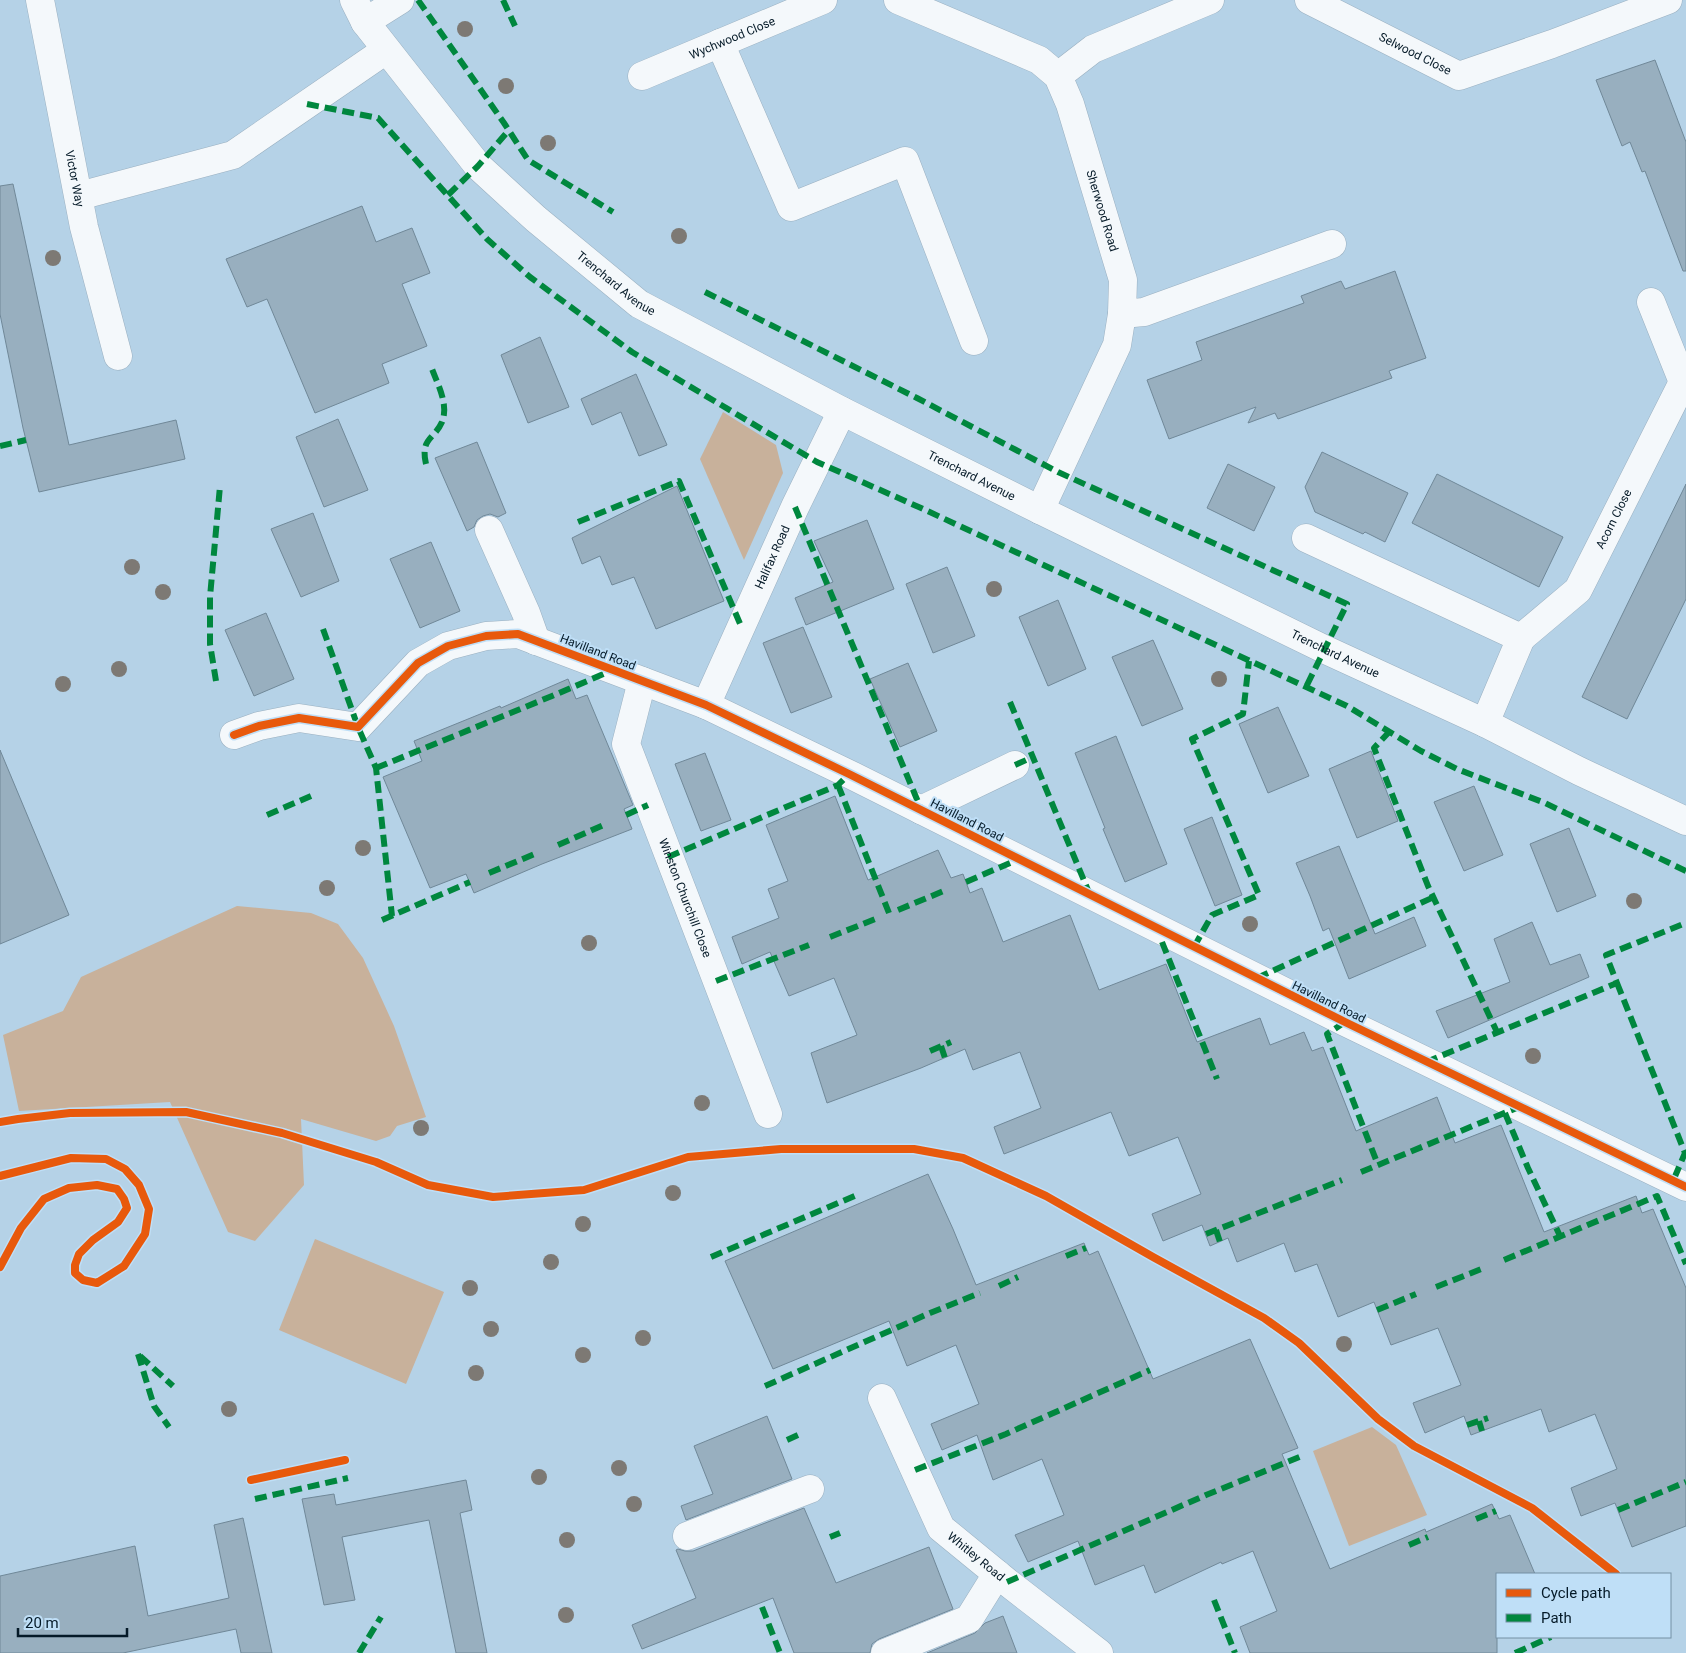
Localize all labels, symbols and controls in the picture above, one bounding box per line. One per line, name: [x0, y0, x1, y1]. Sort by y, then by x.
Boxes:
street label: Wychwood Close: [687, 14, 777, 62]
street label: Selwood Close: [1377, 30, 1454, 78]
street label: Victor Way: [62, 149, 87, 208]
street label: Sherwood Road: [1083, 168, 1121, 253]
street label: Trenchard Avenue: [574, 248, 658, 318]
street label: Trenchard Avenue: [925, 448, 1018, 504]
street label: Acorn Close: [1593, 487, 1635, 551]
street label: Halifax Road: [752, 523, 793, 591]
street label: Trenchard Avenue: [1289, 627, 1382, 681]
street label: Havilland Road: [558, 631, 638, 673]
street label: Havilland Road: [928, 796, 1006, 844]
street label: Winston Churchill Close: [656, 836, 714, 960]
street label: Havilland Road: [1290, 978, 1368, 1026]
street label: Whitley Road: [945, 1529, 1007, 1584]
legend: [1496, 1573, 1671, 1638]
text: Cycle path: [1541, 1584, 1611, 1602]
scale bar: [18, 1606, 126, 1638]
text: Path: [1541, 1609, 1572, 1627]
text: 20 m: [25, 1614, 59, 1632]

